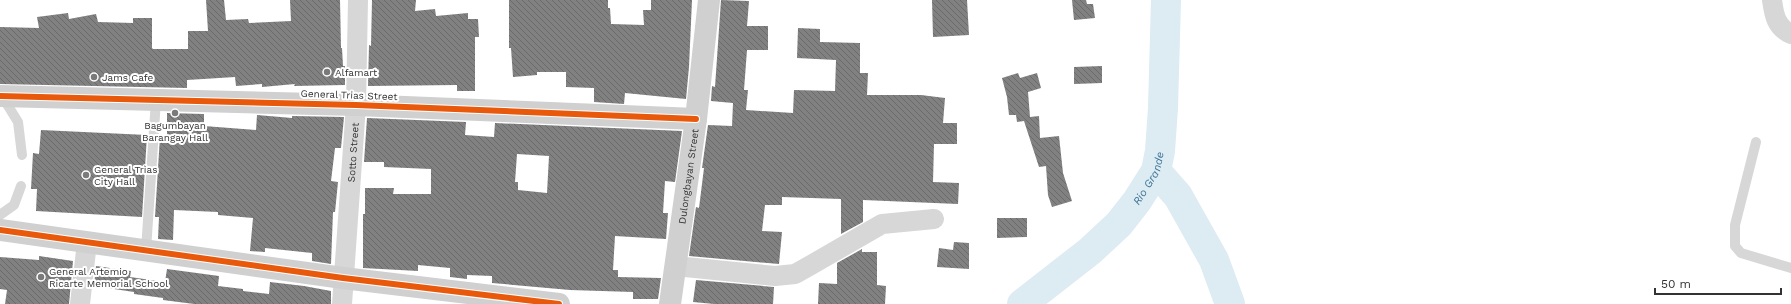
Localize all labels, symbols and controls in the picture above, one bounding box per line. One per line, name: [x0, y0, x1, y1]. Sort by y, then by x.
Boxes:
marker: Alfamart: [322, 67, 332, 77]
place label: Alfamart: [335, 67, 378, 78]
marker: Jams Cafe: [89, 72, 99, 82]
place label: Jams Cafe: [102, 72, 154, 83]
street label: General Trias Street: [300, 88, 398, 102]
marker: Bagumbayan Barangay Hall: [170, 108, 180, 118]
place label: Bagumbayan Barangay Hall: [142, 120, 208, 143]
street label: Sotto Street: [345, 121, 360, 183]
street label: Dulongbayan Street: [676, 127, 700, 225]
water label: Rio Grande: [1130, 150, 1166, 207]
place label: General Trias City Hall: [94, 164, 157, 187]
marker: General Trias City Hall: [81, 170, 91, 180]
place label: General Artemio Ricarte Memorial School: [49, 266, 168, 289]
scale bar: [1655, 270, 1781, 296]
marker: General Artemio Ricarte Memorial School: [36, 272, 46, 282]
text: 50 m: [1661, 277, 1691, 291]

